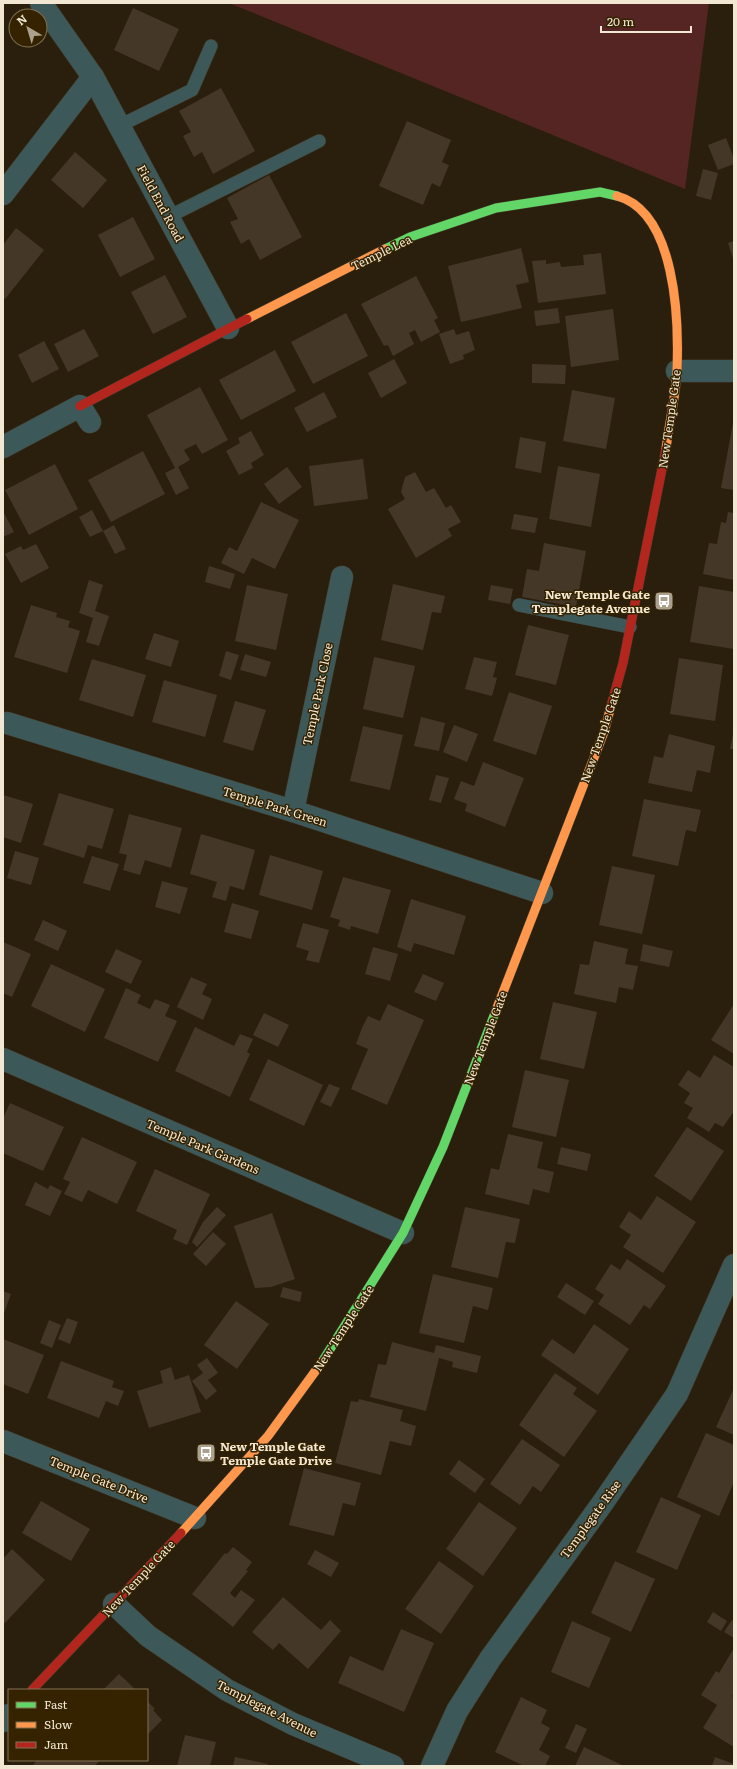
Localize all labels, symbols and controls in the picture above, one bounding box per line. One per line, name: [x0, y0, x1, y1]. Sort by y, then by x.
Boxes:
north arrow: [8, 8, 48, 48]
scale bar: [601, 8, 691, 34]
text: N: [13, 10, 30, 28]
text: 20 m: [607, 12, 634, 30]
street label: Field End Road: [133, 161, 189, 245]
street label: Temple Lea: [348, 229, 415, 275]
street label: New Temple Gate: [653, 368, 685, 470]
place label: New Temple Gate Templegate Avenue: [531, 585, 650, 617]
bus stop icon: New Temple Gate Templegate Avenue: [653, 590, 675, 612]
street label: Temple Park Close: [297, 641, 337, 747]
street label: New Temple Gate: [575, 685, 625, 785]
street label: Temple Park Green: [220, 781, 330, 831]
street label: New Temple Gate: [459, 988, 511, 1088]
street label: Temple Park Gardens: [144, 1114, 263, 1178]
street label: New Temple Gate: [308, 1281, 378, 1375]
place label: New Temple Gate Temple Gate Drive: [220, 1437, 332, 1469]
bus stop icon: New Temple Gate Temple Gate Drive: [195, 1442, 217, 1464]
street label: Temple Gate Drive: [47, 1451, 151, 1507]
street label: Templegate Rise: [555, 1476, 625, 1562]
street label: New Temple Gate: [97, 1535, 179, 1621]
street label: Templegate Avenue: [213, 1675, 321, 1741]
legend: [8, 1689, 148, 1761]
text: Fast: [44, 1695, 68, 1713]
text: Slow: [44, 1715, 73, 1733]
text: Jam: [44, 1735, 69, 1753]

